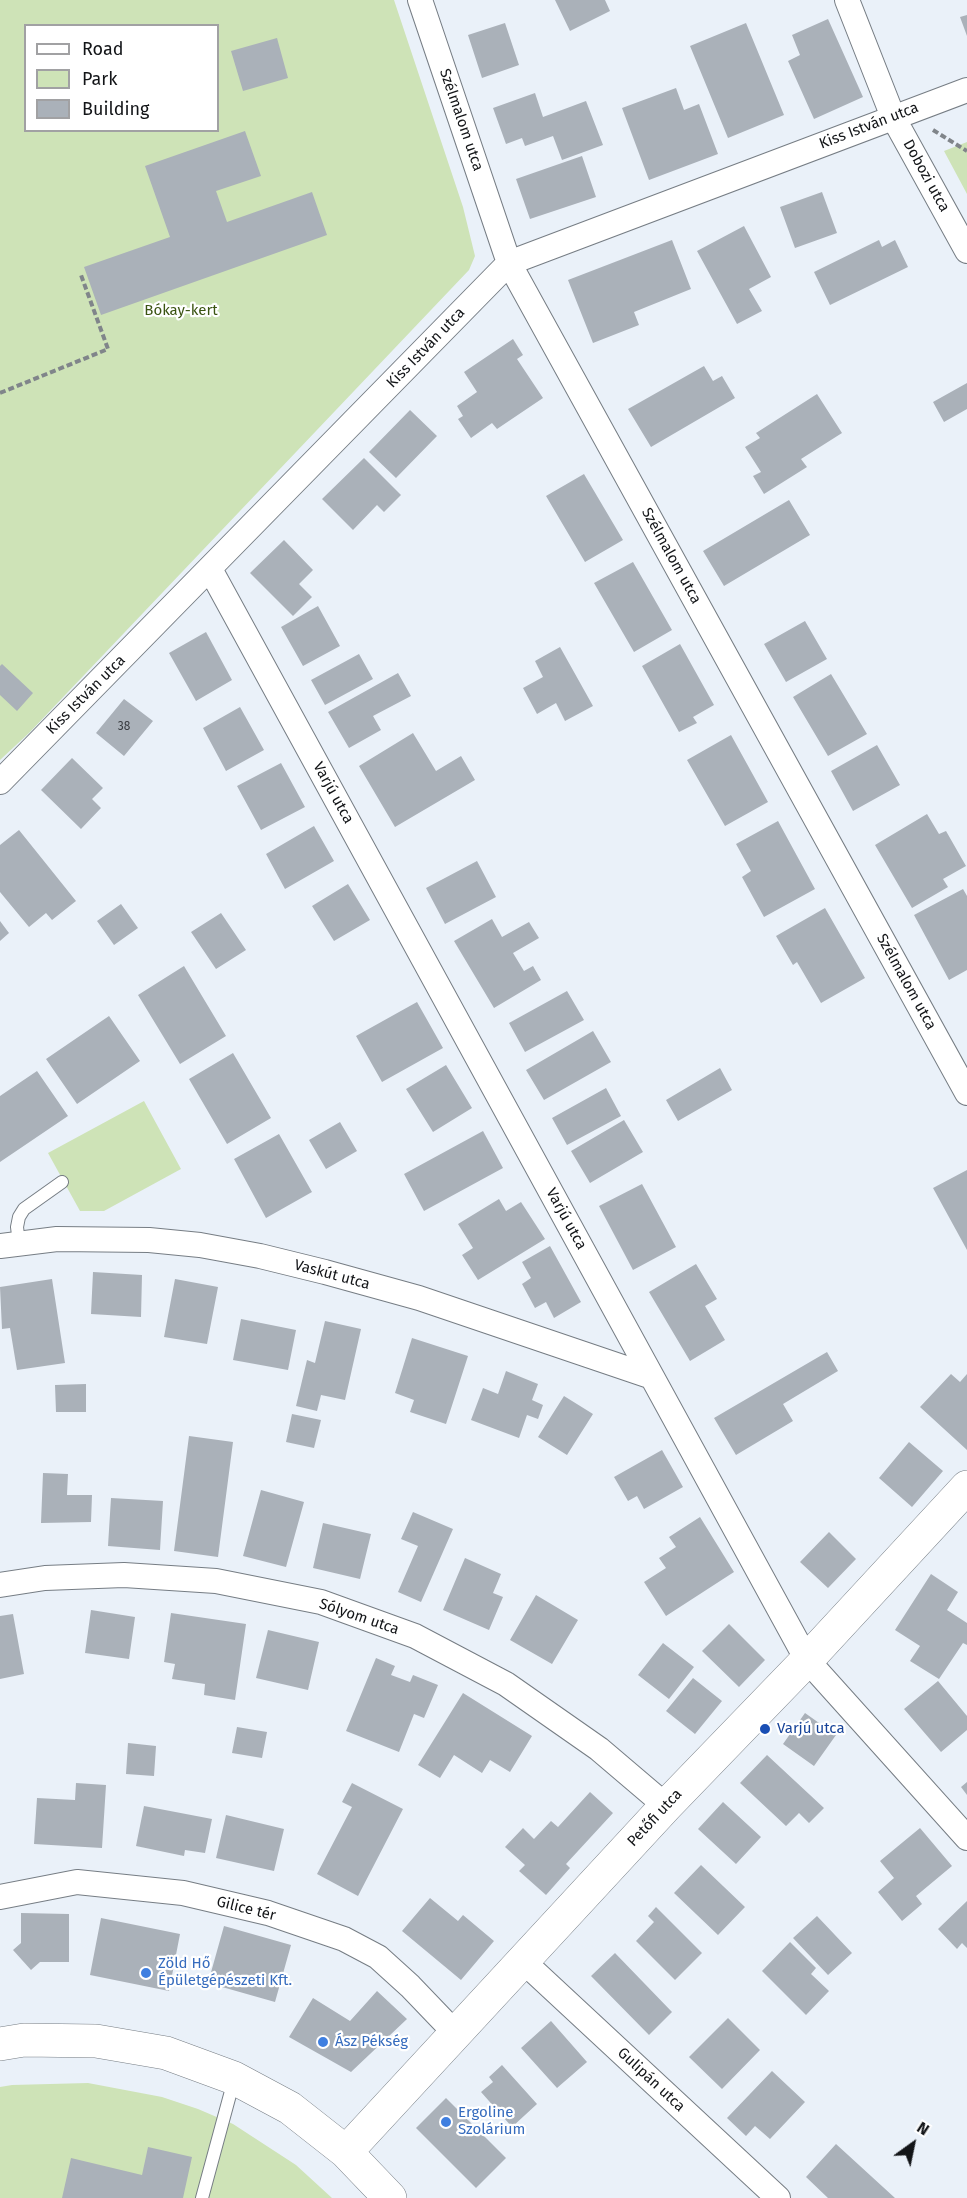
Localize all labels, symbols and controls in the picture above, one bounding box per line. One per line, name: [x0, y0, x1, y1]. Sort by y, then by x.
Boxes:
legend: [24, 24, 219, 132]
text: Road: [82, 38, 124, 60]
street label: Szélmalom utca: [435, 67, 487, 173]
text: Park: [82, 68, 117, 90]
text: Building: [82, 98, 149, 120]
street label: Kiss István utca: [817, 99, 921, 153]
street label: Dobozi utca: [899, 137, 953, 215]
park label: Bókay-kert: [144, 302, 218, 320]
street label: Kiss István utca: [383, 304, 469, 392]
street label: Szélmalom utca: [637, 505, 705, 607]
street label: Kiss István utca: [43, 652, 129, 738]
house number: 38: [118, 720, 130, 734]
street label: Varjú utca: [309, 759, 357, 827]
street label: Szélmalom utca: [872, 931, 940, 1033]
street label: Varjú utca: [542, 1185, 590, 1253]
street label: Vaskút utca: [292, 1256, 372, 1294]
street label: Sólyom utca: [317, 1595, 401, 1639]
place label: Varjú utca: [777, 1720, 845, 1738]
marker: Varjú utca: [758, 1722, 772, 1736]
street label: Petőfi utca: [624, 1786, 686, 1850]
street label: Gilice tér: [214, 1893, 278, 1925]
place label: Zöld Hő Épületgépészeti Kft.: [158, 1955, 292, 1990]
marker: Zöld Hő Épületgépészeti Kft.: [139, 1966, 153, 1980]
place label: Ász Pékség: [335, 2033, 408, 2051]
marker: Ász Pékség: [316, 2035, 330, 2049]
street label: Gulipán utca: [614, 2044, 688, 2116]
place label: Ergoline Szolárium: [458, 2104, 525, 2139]
north arrow: [883, 2114, 943, 2174]
marker: Ergoline Szolárium: [439, 2115, 453, 2129]
text: N: [913, 2118, 933, 2139]

